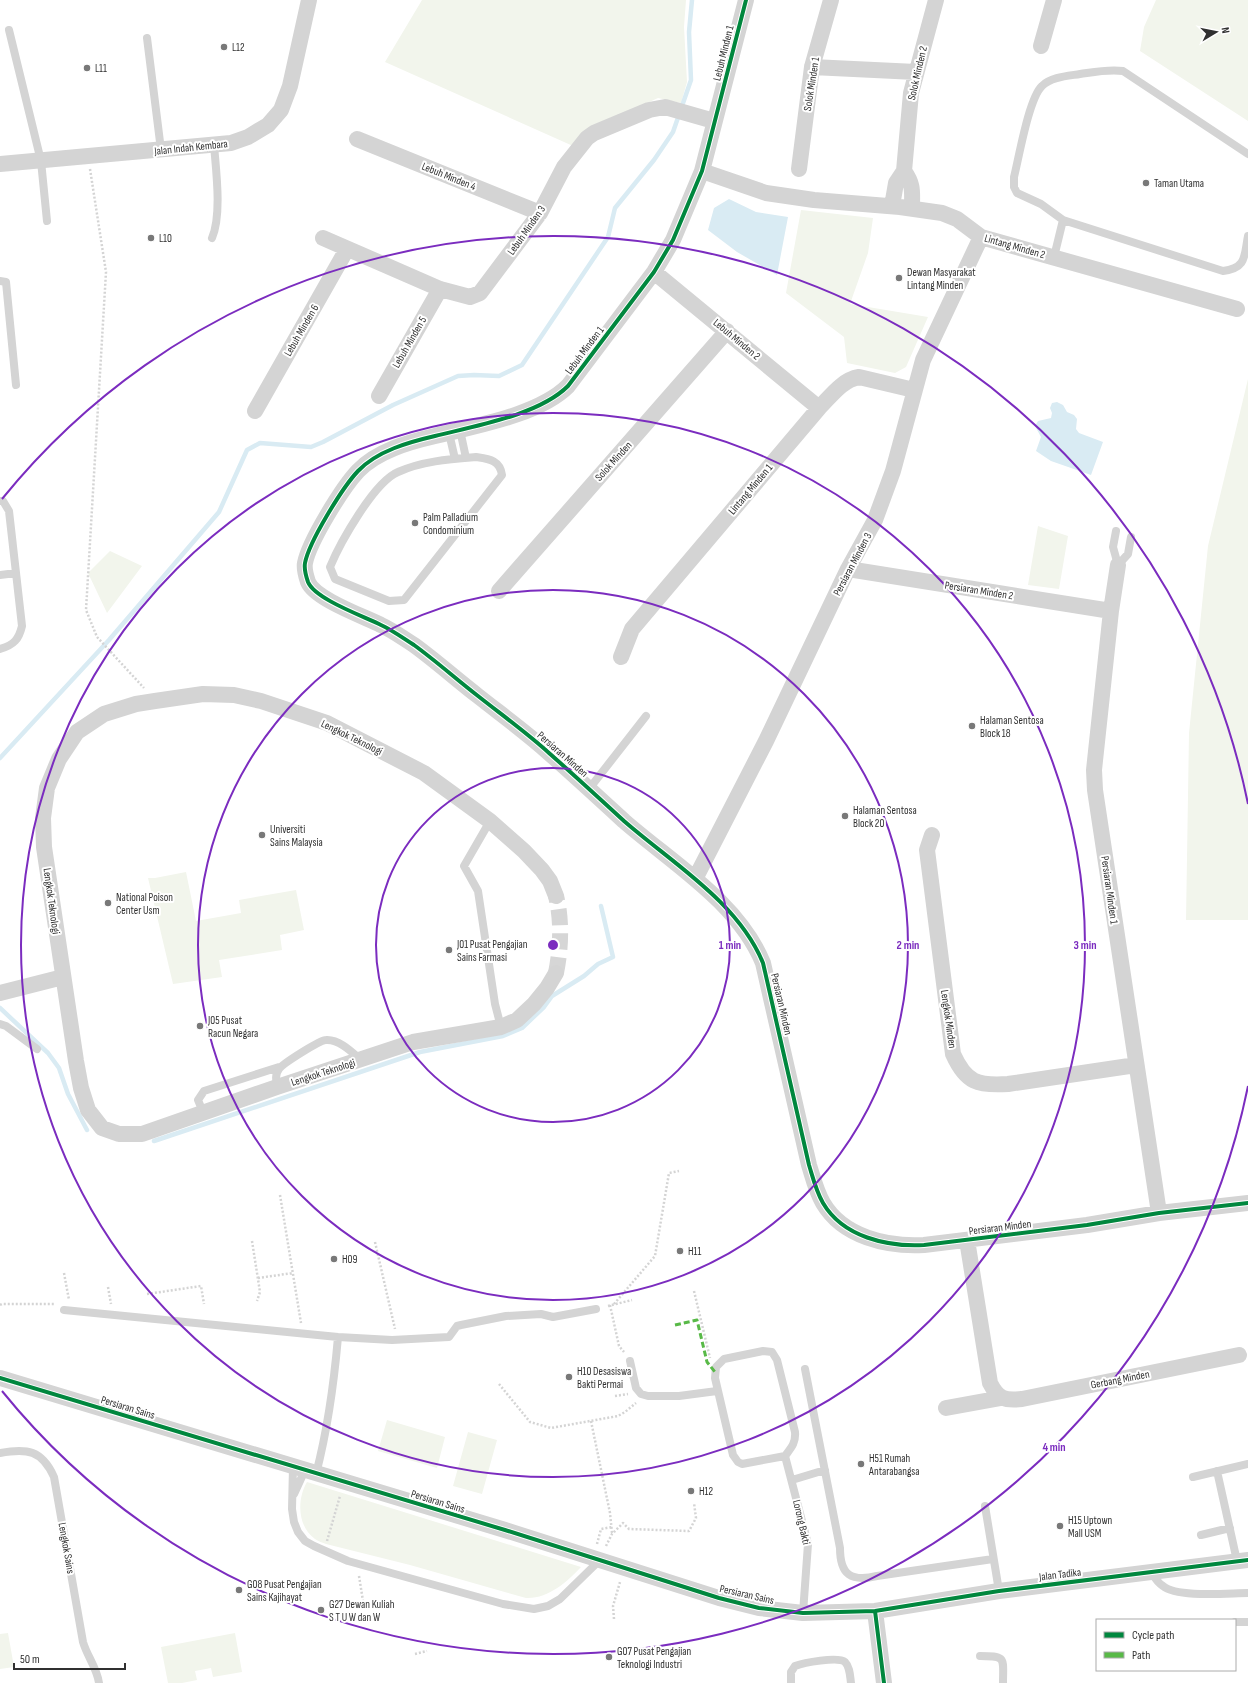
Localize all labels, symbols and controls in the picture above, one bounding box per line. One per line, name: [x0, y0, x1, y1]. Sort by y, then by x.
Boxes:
north arrow: [1196, 12, 1236, 52]
street label: Lebuh Minden 1: [710, 24, 737, 82]
text: N: [1218, 26, 1232, 34]
place label: L12: [232, 41, 245, 54]
marker: L12: [219, 42, 229, 52]
street label: Solok Minden 2: [905, 44, 930, 101]
street label: Solok Minden 1: [801, 56, 822, 112]
place label: L11: [95, 62, 107, 75]
marker: L11: [82, 63, 92, 73]
street label: Jalan Indah Kembara: [153, 137, 228, 158]
street label: Lebuh Minden 4: [420, 160, 478, 193]
place label: Taman Utama: [1154, 177, 1204, 190]
marker: Taman Utama: [1141, 178, 1151, 188]
street label: Lebuh Minden 3: [505, 203, 548, 258]
place label: L10: [159, 232, 172, 245]
street label: Lintang Minden 2: [983, 232, 1047, 261]
marker: L10: [146, 233, 156, 243]
place label: Dewan Masyarakat Lintang Minden: [907, 266, 976, 292]
marker: Dewan Masyarakat Lintang Minden: [894, 273, 904, 283]
street label: Lebuh Minden 6: [281, 302, 322, 358]
street label: Lebuh Minden 5: [390, 314, 429, 370]
street label: Lebuh Minden 2: [711, 316, 763, 363]
street label: Lebuh Minden 1: [562, 324, 607, 377]
street label: Solok Minden: [592, 439, 635, 484]
street label: Lintang Minden 1: [726, 461, 775, 517]
place label: Palm Palladium Condominium: [423, 511, 478, 537]
marker: Palm Palladium Condominium: [410, 518, 420, 528]
street label: Persiaran Minden 3: [830, 530, 875, 598]
street label: Persiaran Minden 2: [944, 579, 1015, 602]
place label: Halaman Sentosa Block 18: [980, 714, 1044, 740]
street label: Lengkok Teknologi: [319, 717, 385, 758]
marker: Halaman Sentosa Block 18: [967, 721, 977, 731]
street label: Persiaran Minden: [535, 729, 591, 780]
place label: Halaman Sentosa Block 20: [853, 804, 917, 830]
marker: Halaman Sentosa Block 20: [840, 811, 850, 821]
place label: Universiti Sains Malaysia: [270, 823, 323, 849]
marker: Universiti Sains Malaysia: [257, 830, 267, 840]
street label: Persiaran Minden 1: [1098, 855, 1121, 925]
street label: Lengkok Teknologi: [40, 867, 63, 935]
place label: National Poison Center Usm: [116, 891, 173, 917]
marker: National Poison Center Usm: [103, 898, 113, 908]
place label: J01 Pusat Pengajian Sains Farmasi: [456, 938, 528, 964]
centre of rings: [546, 938, 560, 952]
text: 1 min: [719, 938, 741, 953]
text: 2 min: [897, 938, 919, 953]
text: 3 min: [1074, 938, 1096, 953]
marker: J01 Pusat Pengajian Sains Farmasi: [444, 945, 454, 955]
street label: Persiaran Minden: [768, 972, 795, 1037]
street label: Lengkok Minden: [938, 989, 959, 1049]
place label: J05 Pusat Racun Negara: [207, 1014, 258, 1040]
marker: J05 Pusat Racun Negara: [195, 1021, 205, 1031]
street label: Lengkok Teknologi: [289, 1056, 357, 1089]
street label: Persiaran Minden: [968, 1217, 1032, 1238]
place label: H11: [688, 1245, 701, 1258]
marker: H11: [675, 1246, 685, 1256]
place label: H09: [342, 1253, 357, 1266]
marker: H09: [329, 1254, 339, 1264]
place label: H10 Desasiswa Bakti Permai: [577, 1365, 631, 1391]
street label: Gerbang Minden: [1090, 1367, 1151, 1392]
marker: H10 Desasiswa Bakti Permai: [564, 1372, 574, 1382]
street label: Persiaran Sains: [99, 1393, 156, 1422]
text: 4 min: [1042, 1440, 1066, 1455]
place label: H51 Rumah Antarabangsa: [868, 1452, 919, 1478]
marker: H51 Rumah Antarabangsa: [856, 1459, 866, 1469]
place label: H12: [699, 1485, 714, 1498]
marker: H12: [686, 1486, 696, 1496]
street label: Persiaran Sains: [409, 1487, 466, 1516]
street label: Lorong Bakti: [790, 1498, 813, 1546]
place label: H15 Uptown Mall USM: [1068, 1514, 1113, 1540]
marker: H15 Uptown Mall USM: [1055, 1521, 1065, 1531]
street label: Lengkok Sains: [56, 1522, 77, 1575]
street label: Jalan Tadika: [1037, 1565, 1082, 1584]
place label: G08 Pusat Pengajian Sains Kajihayat: [247, 1578, 322, 1604]
street label: Persiaran Sains: [718, 1582, 775, 1607]
marker: G08 Pusat Pengajian Sains Kajihayat: [234, 1585, 244, 1595]
place label: G27 Dewan Kuliah S T U W dan W: [329, 1598, 395, 1624]
marker: G27 Dewan Kuliah S T U W dan W: [316, 1605, 326, 1615]
legend: [1096, 1619, 1236, 1671]
text: Cycle path: [1132, 1628, 1174, 1643]
scale bar: [14, 1645, 125, 1671]
place label: G07 Pusat Pengajian Teknologi Industri: [617, 1645, 692, 1671]
text: Path: [1132, 1648, 1150, 1663]
text: 50 m: [20, 1652, 40, 1667]
marker: G07 Pusat Pengajian Teknologi Industri: [604, 1652, 614, 1662]

